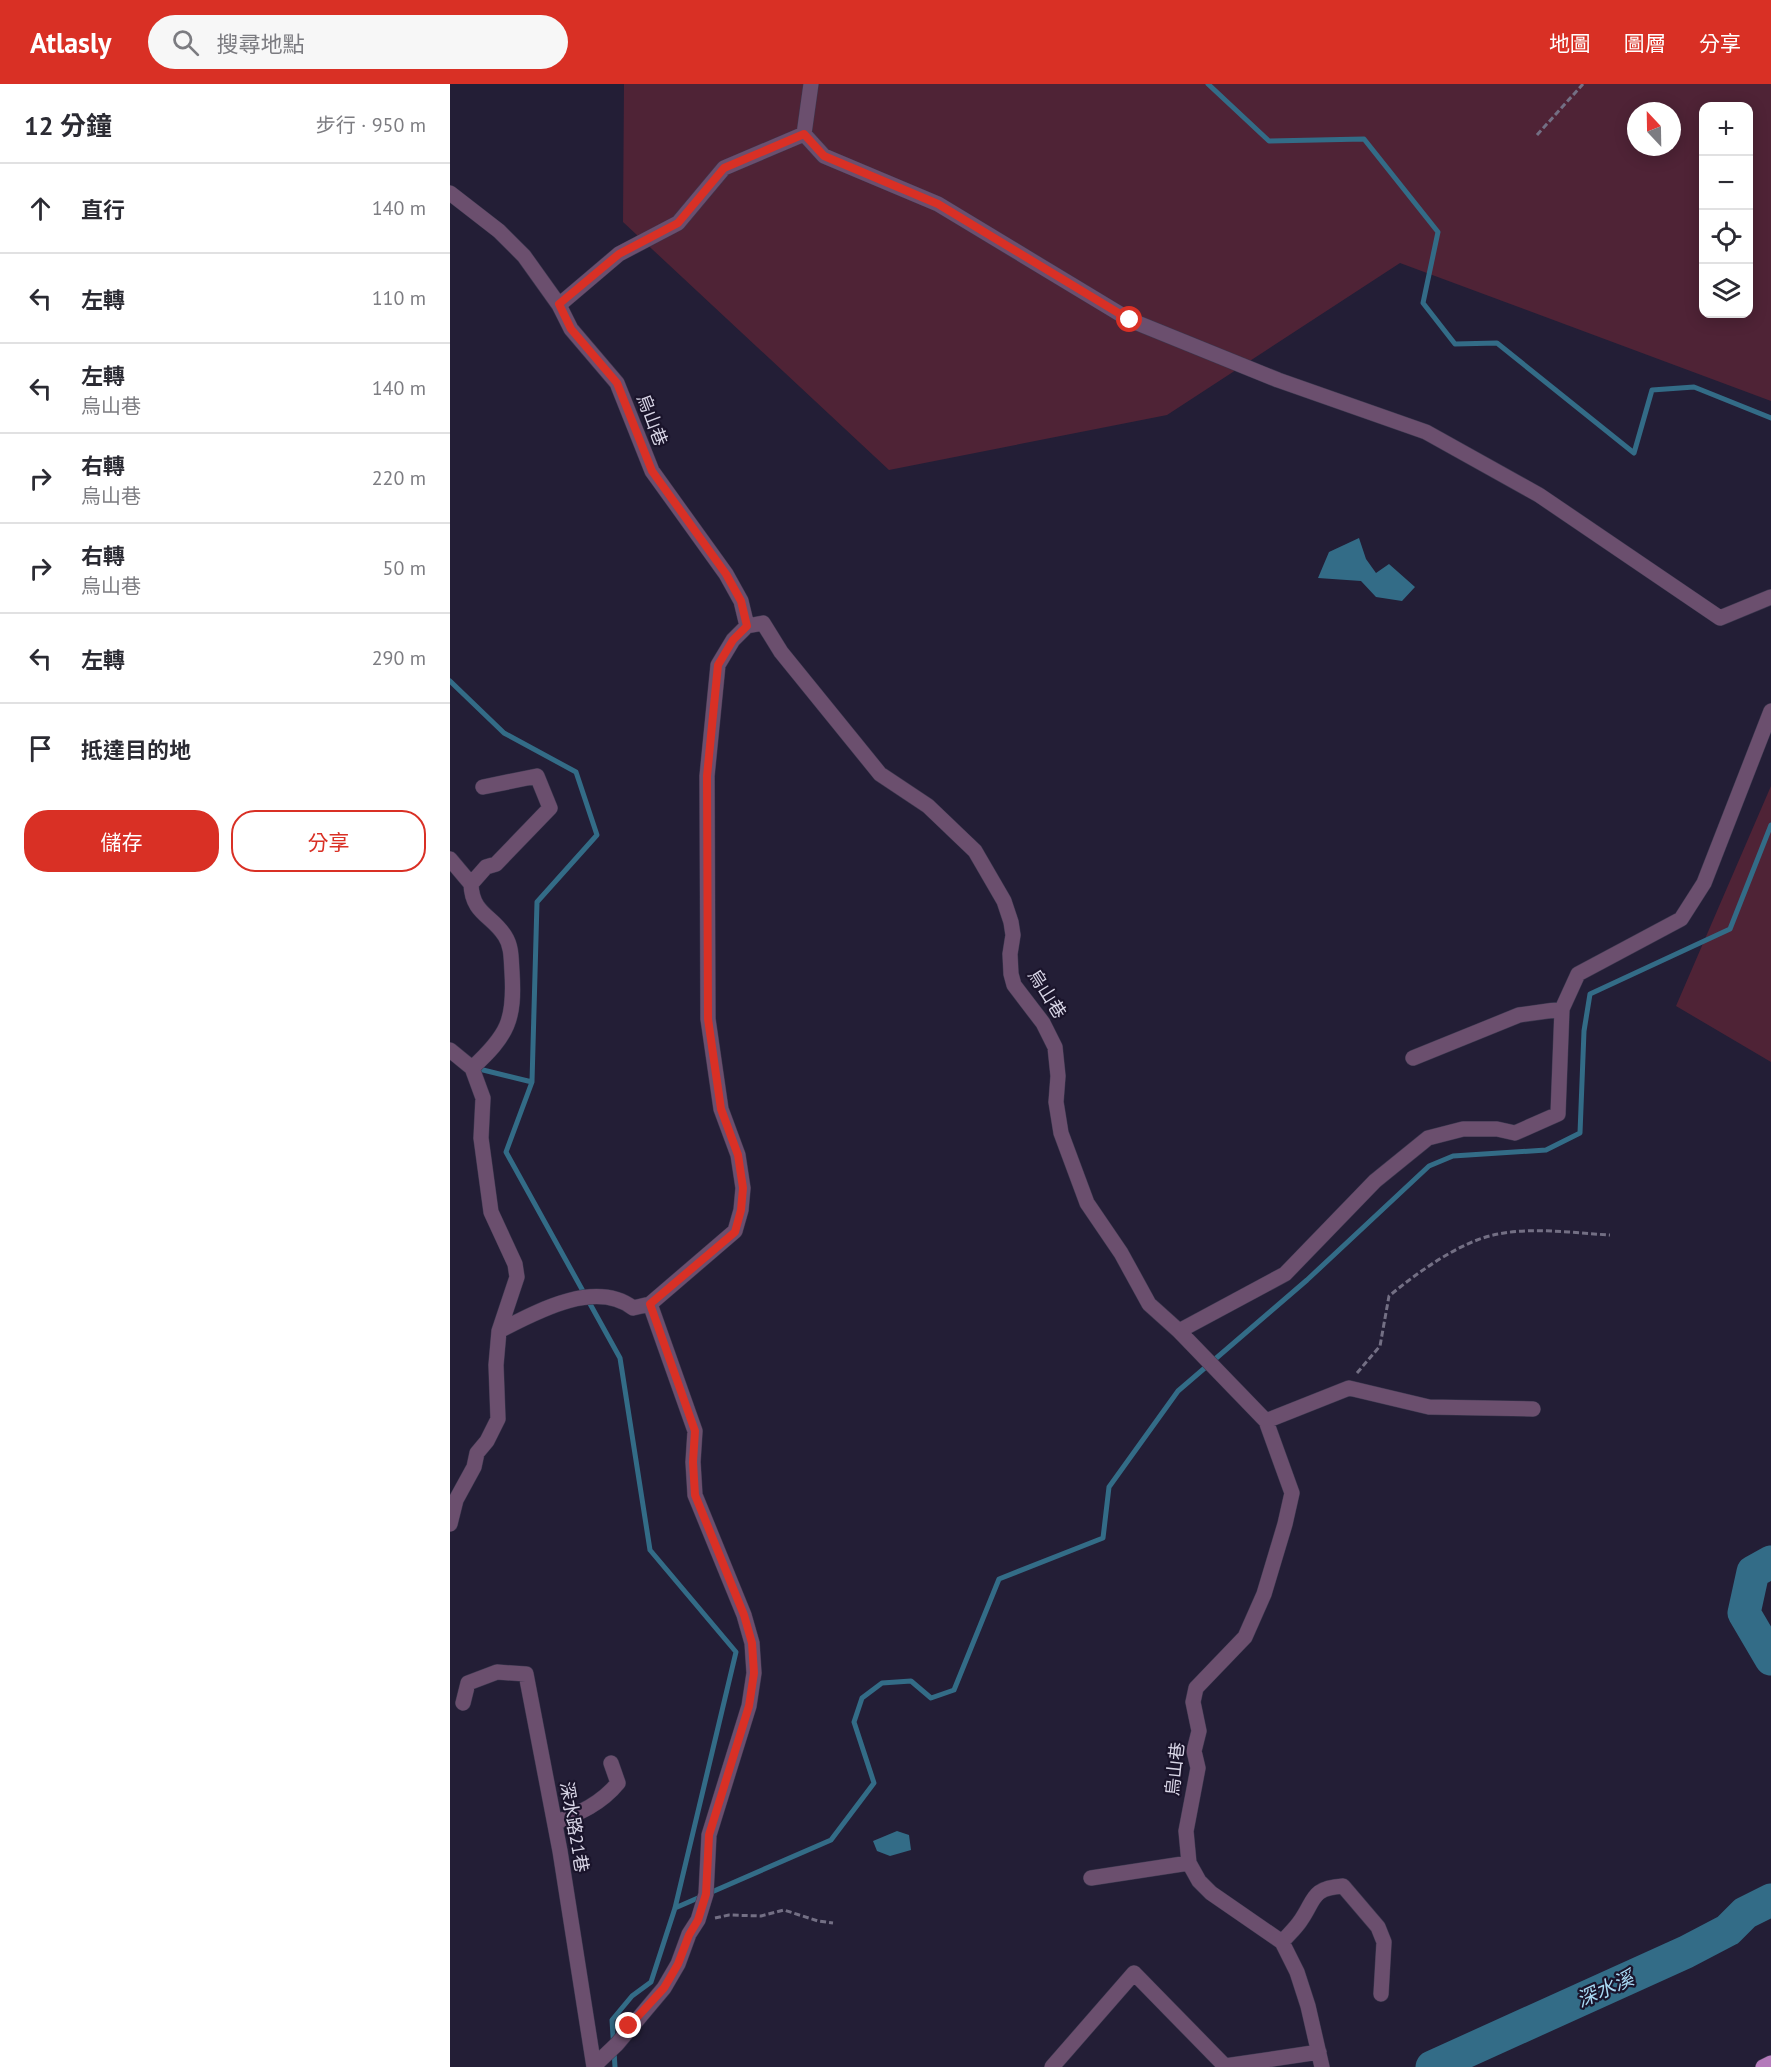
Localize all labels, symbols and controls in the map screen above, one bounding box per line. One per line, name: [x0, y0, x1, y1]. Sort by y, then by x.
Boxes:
search box: [148, 15, 568, 69]
text: Atlasly: [30, 24, 112, 61]
icon: search: [169, 26, 202, 59]
text: 搜尋地點: [217, 30, 305, 58]
text: 地圖: [1549, 30, 1591, 57]
text: 圖層: [1624, 30, 1666, 57]
text: 分享: [1699, 30, 1741, 57]
north arrow: [1627, 102, 1681, 156]
map controls: [1699, 102, 1753, 318]
button: +: [1699, 102, 1753, 156]
text: 12 分鐘: [24, 109, 112, 142]
text: 步行 · 950 m: [316, 112, 426, 138]
button: −: [1699, 156, 1753, 210]
icon: ahead: [24, 192, 57, 225]
text: 140 m: [372, 195, 426, 221]
text: 直行: [81, 196, 125, 224]
button: locate: [1699, 210, 1753, 264]
button: layers: [1699, 264, 1753, 318]
icon: left: [24, 282, 57, 315]
text: 110 m: [372, 285, 426, 311]
text: 左轉: [81, 286, 125, 314]
route start: [1116, 306, 1142, 332]
text: 左轉: [81, 362, 125, 390]
icon: left: [24, 372, 57, 405]
text: 140 m: [372, 375, 426, 401]
street label: 烏山巷: [632, 390, 673, 449]
text: 烏山巷: [81, 393, 141, 419]
text: 右轉: [81, 452, 125, 480]
icon: right: [24, 462, 57, 495]
text: 220 m: [372, 465, 426, 491]
text: 烏山巷: [81, 483, 141, 509]
text: 右轉: [81, 542, 125, 570]
icon: right: [24, 552, 57, 585]
text: 50 m: [383, 555, 426, 581]
text: 烏山巷: [81, 573, 141, 599]
icon: left: [24, 642, 57, 675]
text: 290 m: [372, 645, 426, 671]
text: 左轉: [81, 646, 125, 674]
icon: arrive: [24, 732, 57, 765]
text: 抵達目的地: [81, 736, 191, 764]
button: 儲存: [24, 810, 219, 872]
button: 分享: [231, 810, 426, 872]
street label: 烏山巷: [1023, 965, 1071, 1023]
street label: 烏山巷: [1160, 1741, 1189, 1797]
street label: 深水路21巷: [555, 1780, 594, 1874]
water label: 深水溪: [1572, 1964, 1640, 2013]
route end: [615, 2012, 641, 2038]

